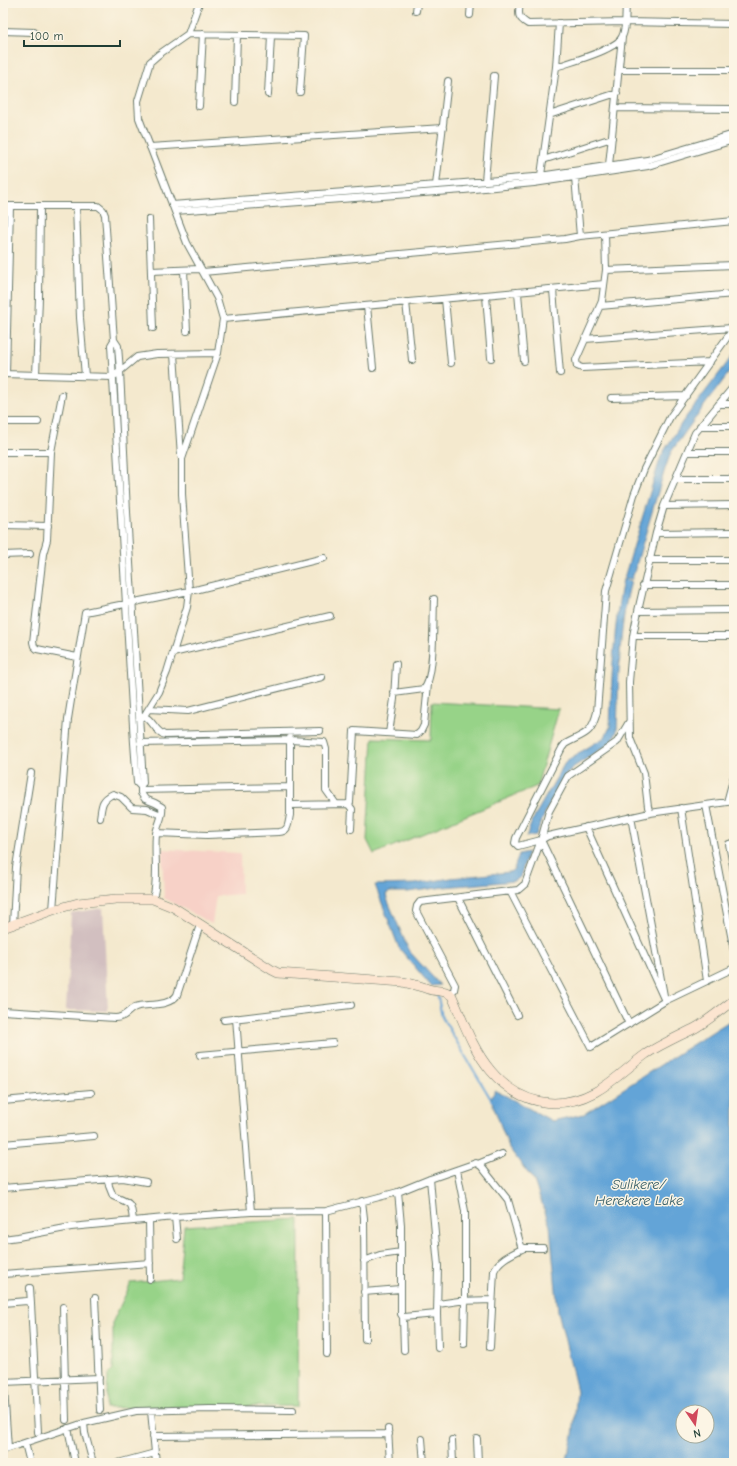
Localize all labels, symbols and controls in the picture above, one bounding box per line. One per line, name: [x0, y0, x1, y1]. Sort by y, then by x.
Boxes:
scale bar: [24, 22, 120, 48]
text: 100 m: [30, 29, 63, 43]
water label: Sulikere/ Herekere Lake: [595, 1176, 683, 1209]
north arrow: [675, 1404, 715, 1444]
text: N: [692, 1426, 702, 1440]

